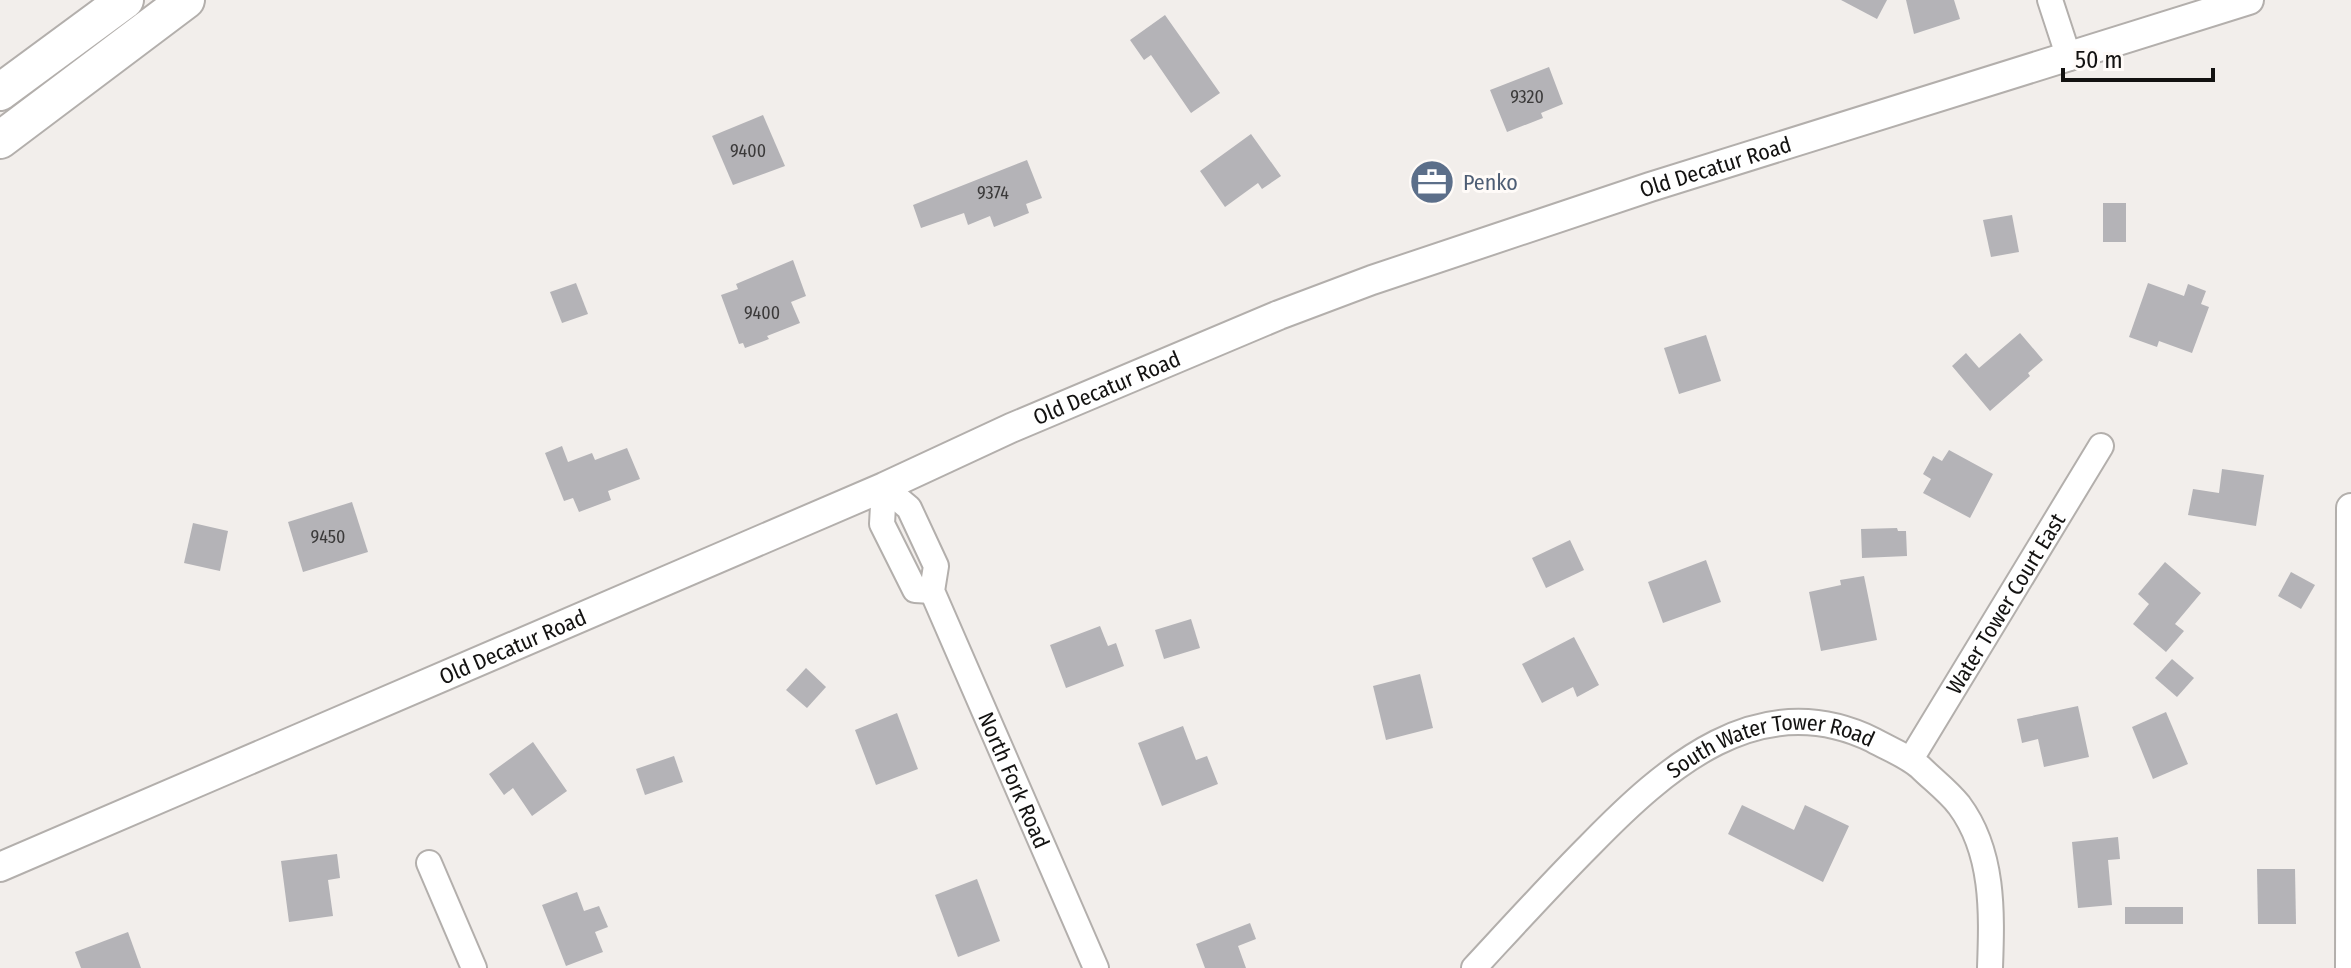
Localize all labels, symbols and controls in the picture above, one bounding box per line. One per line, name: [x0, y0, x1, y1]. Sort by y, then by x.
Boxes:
scale bar: [2063, 32, 2213, 82]
text: 50 m: [2075, 46, 2123, 74]
house number: 9320: [1510, 86, 1544, 108]
street label: Old Decatur Road: [1636, 131, 1795, 204]
house number: 9400: [730, 140, 766, 162]
office icon: Penko: [1408, 158, 1456, 206]
place label: Penko: [1463, 169, 1518, 196]
house number: 9374: [977, 182, 1009, 204]
house number: 9400: [744, 302, 780, 324]
street label: Old Decatur Road: [1029, 345, 1185, 431]
street label: Water Tower Court East: [1941, 507, 2072, 699]
house number: 9450: [311, 526, 345, 548]
street label: Old Decatur Road: [435, 604, 590, 691]
street label: North Fork Road: [972, 708, 1055, 852]
street label: South Water Tower Road: [1661, 709, 1879, 784]

